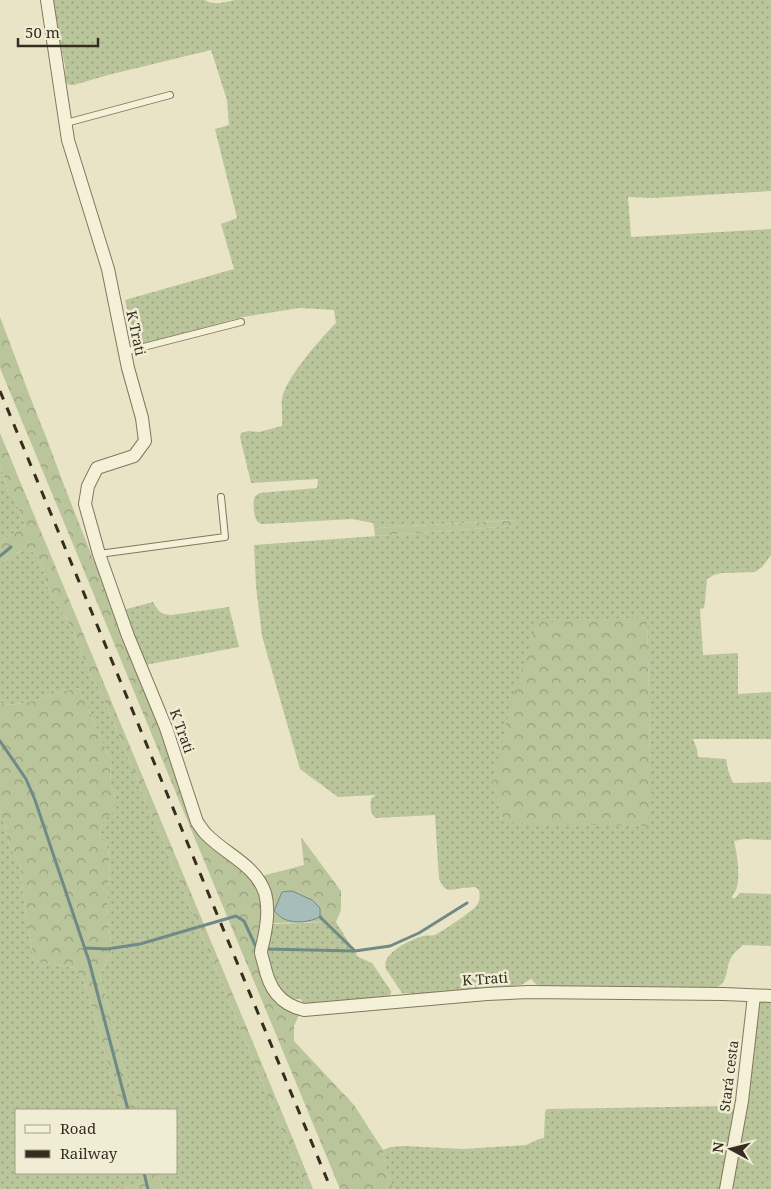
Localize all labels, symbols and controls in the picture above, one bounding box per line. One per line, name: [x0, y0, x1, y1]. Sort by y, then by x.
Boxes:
scale bar: [18, 15, 98, 47]
text: 50 m: [25, 22, 60, 42]
street label: K Trati: [122, 309, 151, 358]
street label: K Trati: [166, 706, 199, 756]
street label: K Trati: [462, 967, 509, 990]
street label: Stará cesta: [715, 1039, 742, 1113]
legend: [15, 1109, 178, 1174]
text: Road: [60, 1118, 96, 1138]
north arrow: [706, 1124, 756, 1174]
text: N: [707, 1141, 728, 1154]
text: Railway: [60, 1143, 118, 1163]

